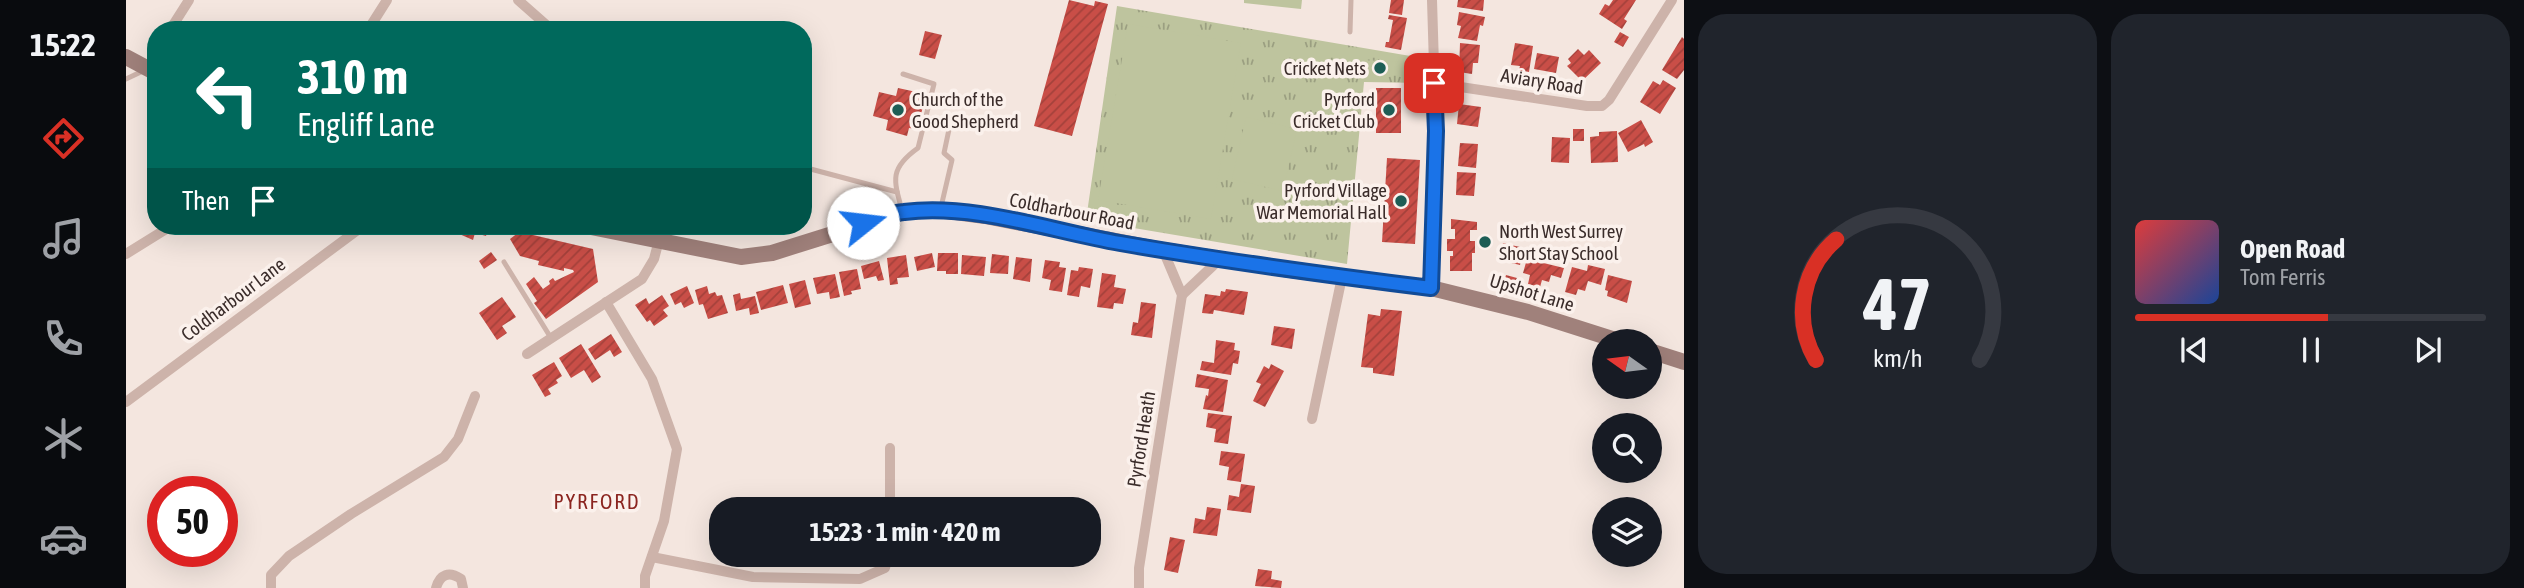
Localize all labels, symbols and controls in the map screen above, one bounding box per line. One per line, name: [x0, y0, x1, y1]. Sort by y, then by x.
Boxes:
text: 15:22: [30, 26, 96, 63]
text: 310 m: [297, 48, 408, 104]
icon: left: [182, 49, 273, 140]
pin: [1404, 53, 1464, 113]
place label: Cricket Nets: [1284, 57, 1366, 79]
marker: Cricket Nets: [1372, 60, 1388, 76]
icon: arrive: [1415, 64, 1453, 102]
street label: Aviary Road: [1499, 64, 1585, 98]
place label: Church of the Good Shepherd: [912, 88, 1019, 132]
place label: Pyrford Cricket Club: [1293, 88, 1375, 132]
marker: Church of the Good Shepherd: [890, 102, 906, 118]
marker: Pyrford Cricket Club: [1381, 102, 1397, 118]
text: Engliff Lane: [297, 106, 435, 143]
icon: directions: [39, 114, 88, 163]
place label: Pyrford Village War Memorial Hall: [1256, 179, 1387, 223]
icon: arrive: [244, 182, 282, 220]
text: Then: [182, 186, 230, 216]
position arrow: [826, 186, 900, 260]
street label: Coldharbour Road: [1008, 188, 1136, 234]
marker: Pyrford Village War Memorial Hall: [1393, 193, 1409, 209]
icon: music: [39, 214, 88, 263]
place label: North West Surrey Short Stay School: [1499, 220, 1623, 264]
marker: North West Surrey Short Stay School: [1477, 234, 1493, 250]
text: Open Road: [2240, 234, 2345, 264]
street label: Coldharbour Lane: [177, 253, 289, 345]
text: 47: [1862, 262, 1932, 345]
text: Tom Ferris: [2240, 264, 2325, 290]
street label: Upshot Lane: [1487, 269, 1577, 315]
icon: phone: [39, 314, 88, 363]
north arrow: [1592, 329, 1662, 399]
map controls: [1592, 329, 1662, 567]
icon: previous: [2175, 331, 2213, 369]
icon: pause: [2292, 331, 2330, 369]
icon: next: [2409, 331, 2447, 369]
text: km/h: [1873, 344, 1922, 372]
street label: Pyrford Heath: [1123, 389, 1159, 489]
button: search: [1592, 413, 1662, 483]
icon: climate: [39, 414, 88, 463]
speed limit sign: 50: [147, 476, 238, 567]
district label: PYRFORD: [553, 489, 641, 513]
button: layers: [1592, 497, 1662, 567]
icon: car: [39, 514, 88, 563]
text: 15:23 · 1 min · 420 m: [810, 517, 1000, 547]

